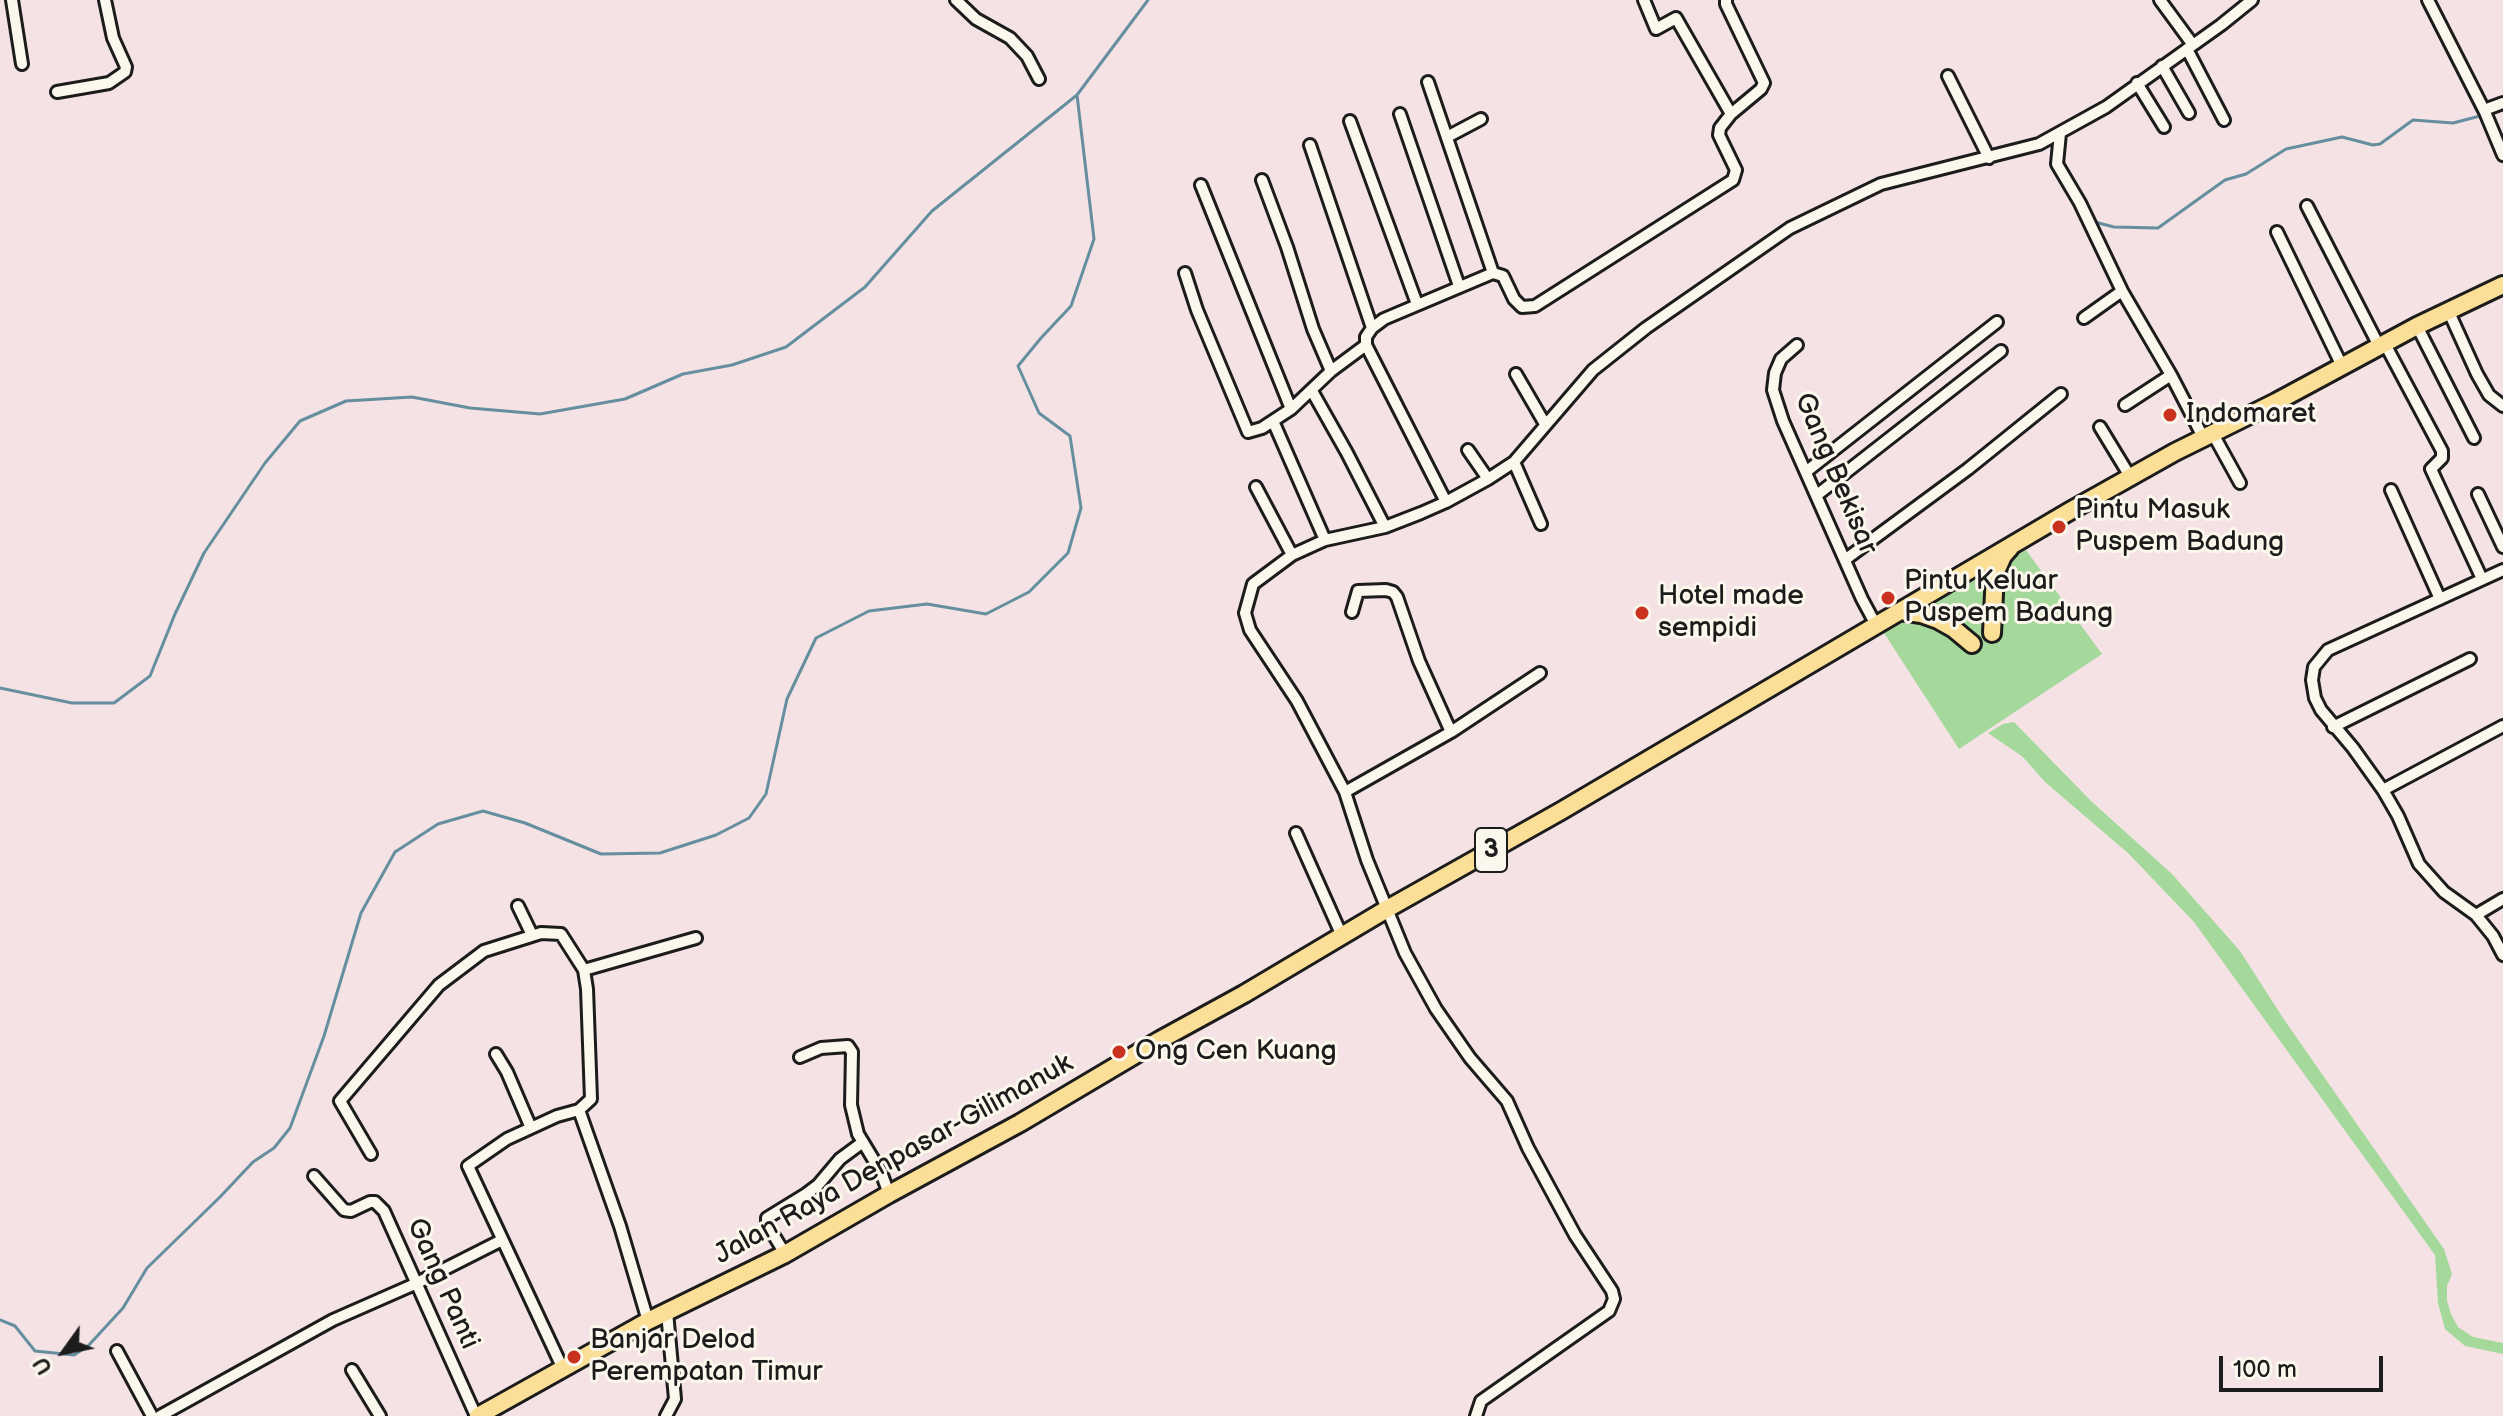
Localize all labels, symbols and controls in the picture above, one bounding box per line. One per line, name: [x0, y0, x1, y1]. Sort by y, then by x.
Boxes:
street label: Gang Bekisar: [1786, 388, 1884, 560]
place label: Indomaret: [2186, 398, 2316, 432]
marker: Indomaret: [2161, 406, 2179, 424]
place label: Pintu Masuk Puspem Badung: [2075, 494, 2284, 560]
marker: Pintu Masuk Puspem Badung: [2050, 518, 2068, 536]
place label: Pintu Keluar Puspem Badung: [1904, 565, 2113, 631]
place label: Hotel made sempidi: [1658, 580, 1804, 646]
marker: Pintu Keluar Puspem Badung: [1879, 589, 1897, 607]
marker: Hotel made sempidi: [1633, 604, 1651, 622]
road number: 3: [1475, 828, 1507, 872]
place label: Ong Cen Kuang: [1135, 1035, 1337, 1069]
marker: Ong Cen Kuang: [1110, 1043, 1128, 1061]
street label: Jalan Raya Denpasar-Gilimanuk: [709, 1047, 1079, 1273]
street label: Gang Panti: [398, 1213, 486, 1355]
north arrow: [24, 1312, 104, 1392]
place label: Banjar Delod Perempatan Timur: [590, 1324, 822, 1390]
scale bar: [2223, 1340, 2387, 1390]
marker: Banjar Delod Perempatan Timur: [565, 1348, 583, 1366]
text: U: [28, 1351, 59, 1379]
text: 100 m: [2233, 1355, 2297, 1384]

